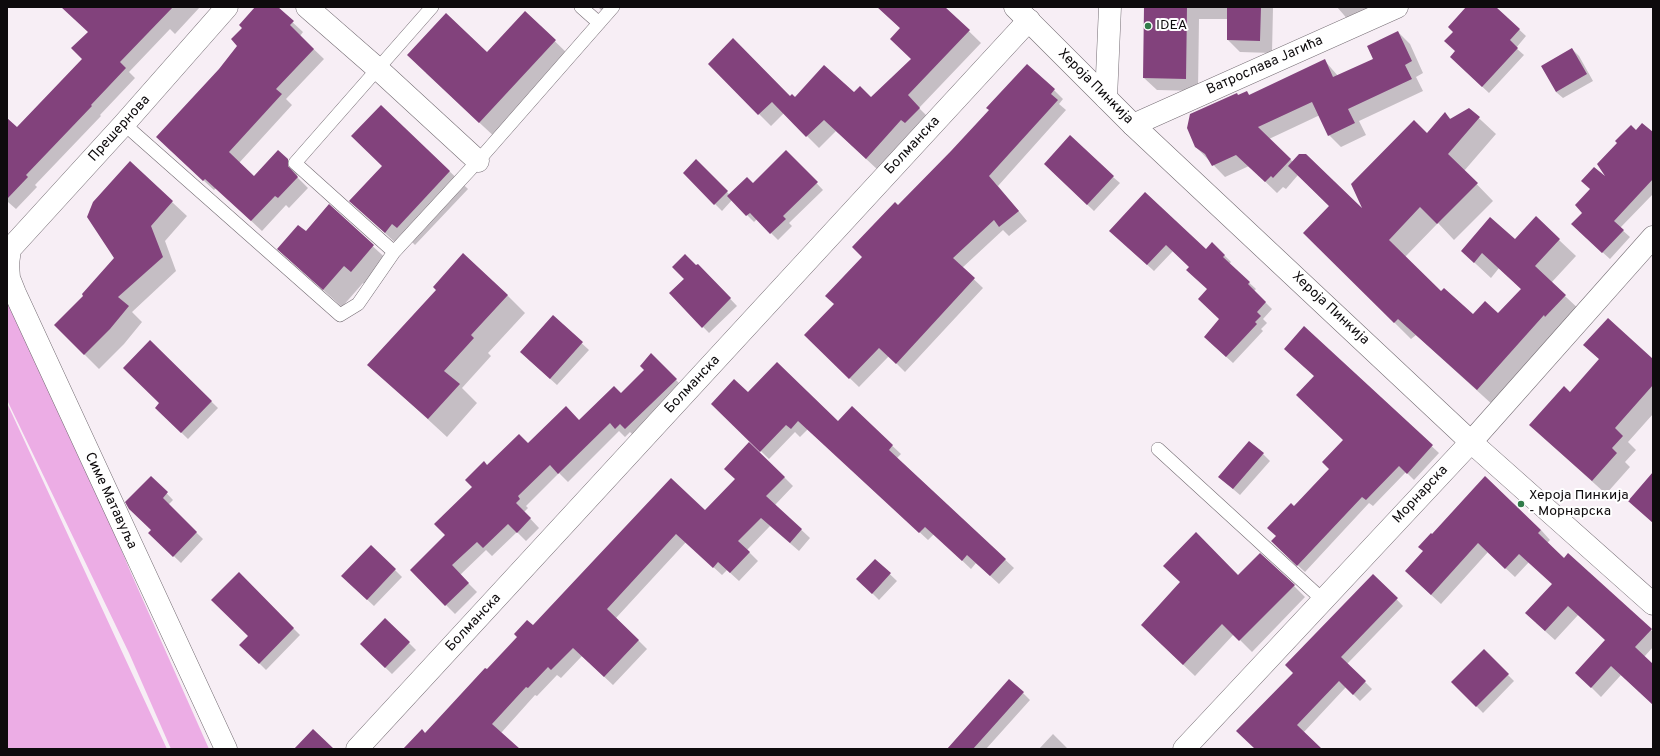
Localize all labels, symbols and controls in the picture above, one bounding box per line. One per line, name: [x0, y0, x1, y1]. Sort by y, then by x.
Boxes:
place label: IDEA: [1156, 18, 1187, 34]
marker: IDEA: [1143, 21, 1153, 31]
street label: Ватрослава Јагића: [1204, 33, 1326, 99]
street label: Хероја Пинкија: [1054, 46, 1136, 128]
street label: Прешернова: [86, 92, 154, 166]
street label: Болманска: [882, 113, 944, 179]
street label: Хероја Пинкија: [1288, 269, 1372, 349]
street label: Болманска: [662, 352, 724, 418]
street label: Симе Матавуља: [80, 450, 140, 552]
street label: Морнарска: [1390, 462, 1452, 528]
place label: Хероја Пинкија - Морнарска: [1529, 488, 1629, 520]
marker: Хероја Пинкија - Морнарска: [1516, 499, 1526, 509]
street label: Болманска: [443, 590, 505, 656]

